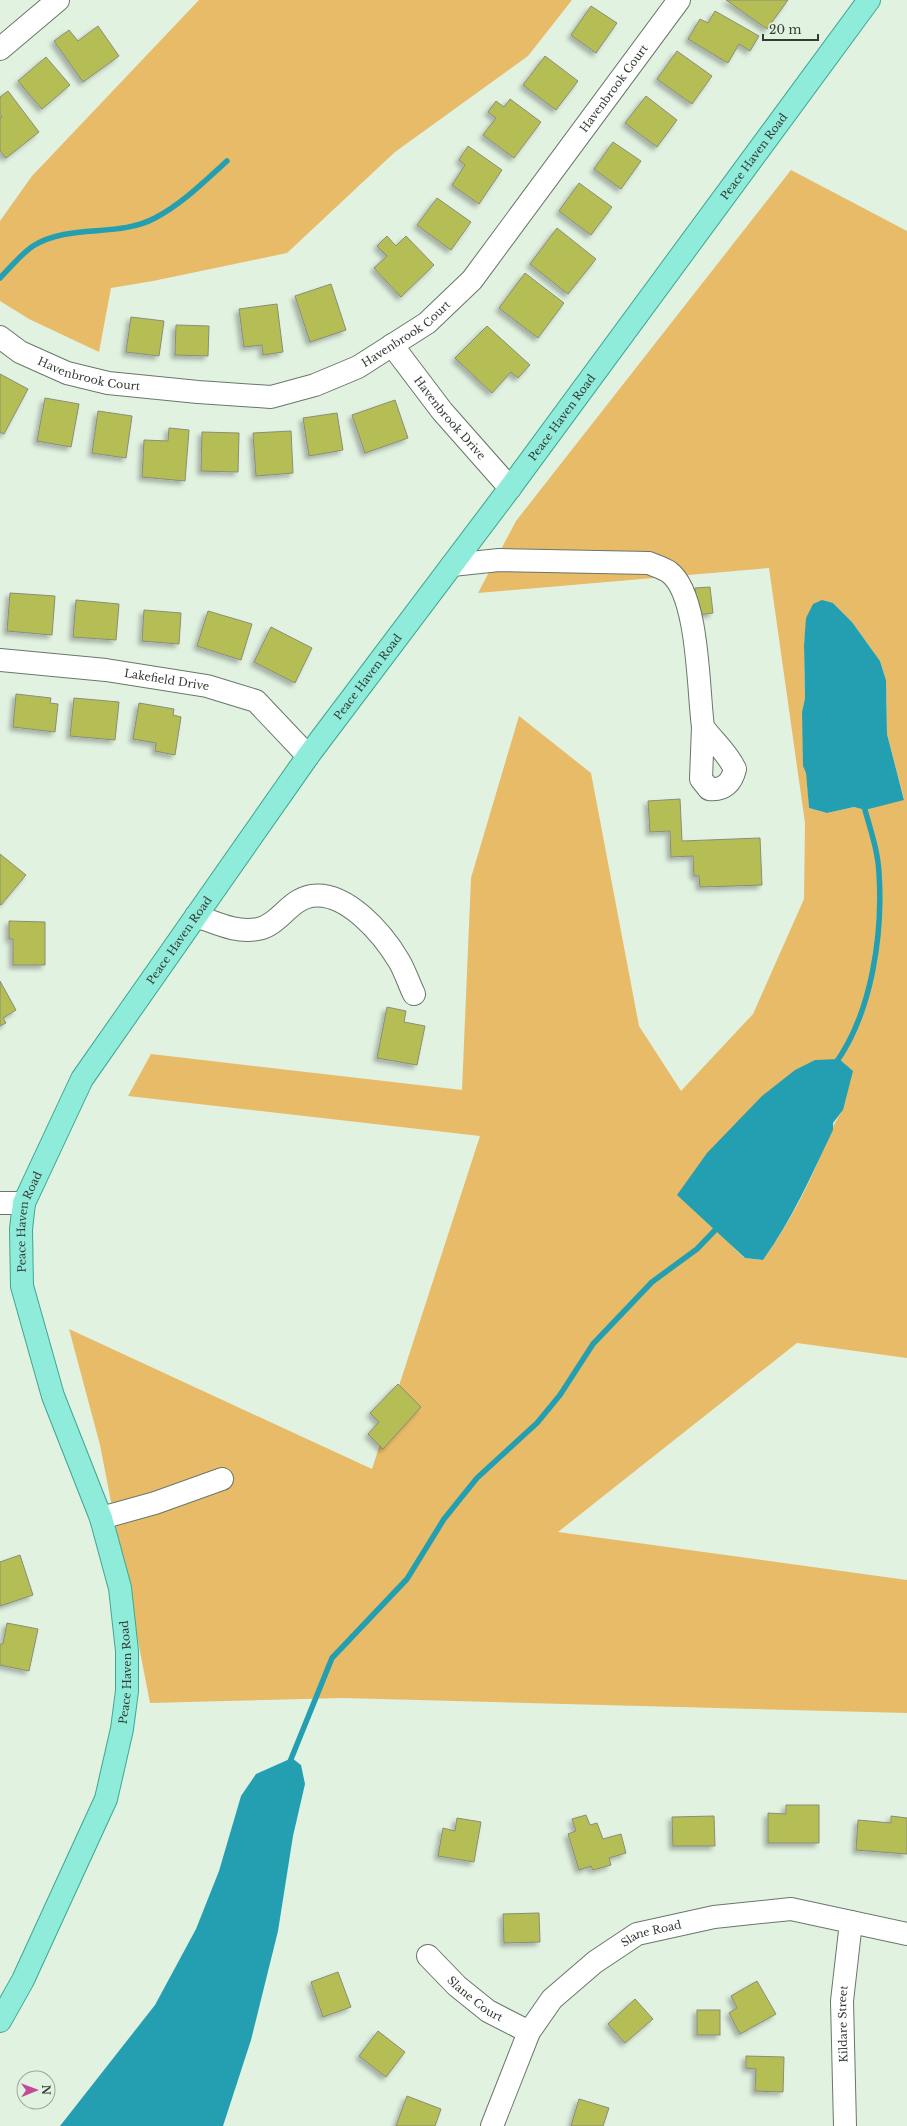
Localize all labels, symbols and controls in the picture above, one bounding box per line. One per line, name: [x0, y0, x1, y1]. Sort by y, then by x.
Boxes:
scale bar: [763, 16, 818, 42]
text: 20 m: [769, 22, 801, 37]
street label: Havenbrook Court: [577, 41, 651, 135]
street label: Peace Haven Road: [717, 110, 791, 203]
street label: Havenbrook Court: [359, 297, 454, 370]
street label: Havenbrook Court: [35, 354, 142, 393]
street label: Peace Haven Road: [525, 371, 599, 464]
street label: Havenbrook Drive: [411, 373, 489, 462]
street label: Peace Haven Road: [331, 631, 405, 723]
street label: Lakefield Drive: [123, 666, 210, 693]
street label: Peace Haven Road: [144, 893, 215, 987]
street label: Peace Haven Road: [14, 1169, 45, 1273]
street label: Peace Haven Road: [116, 1619, 134, 1725]
street label: Slane Road: [618, 1917, 683, 1950]
street label: Slane Court: [444, 1973, 506, 2025]
street label: Kildare Street: [835, 1984, 851, 2063]
north arrow: [16, 2070, 56, 2110]
text: N: [39, 2085, 53, 2096]

